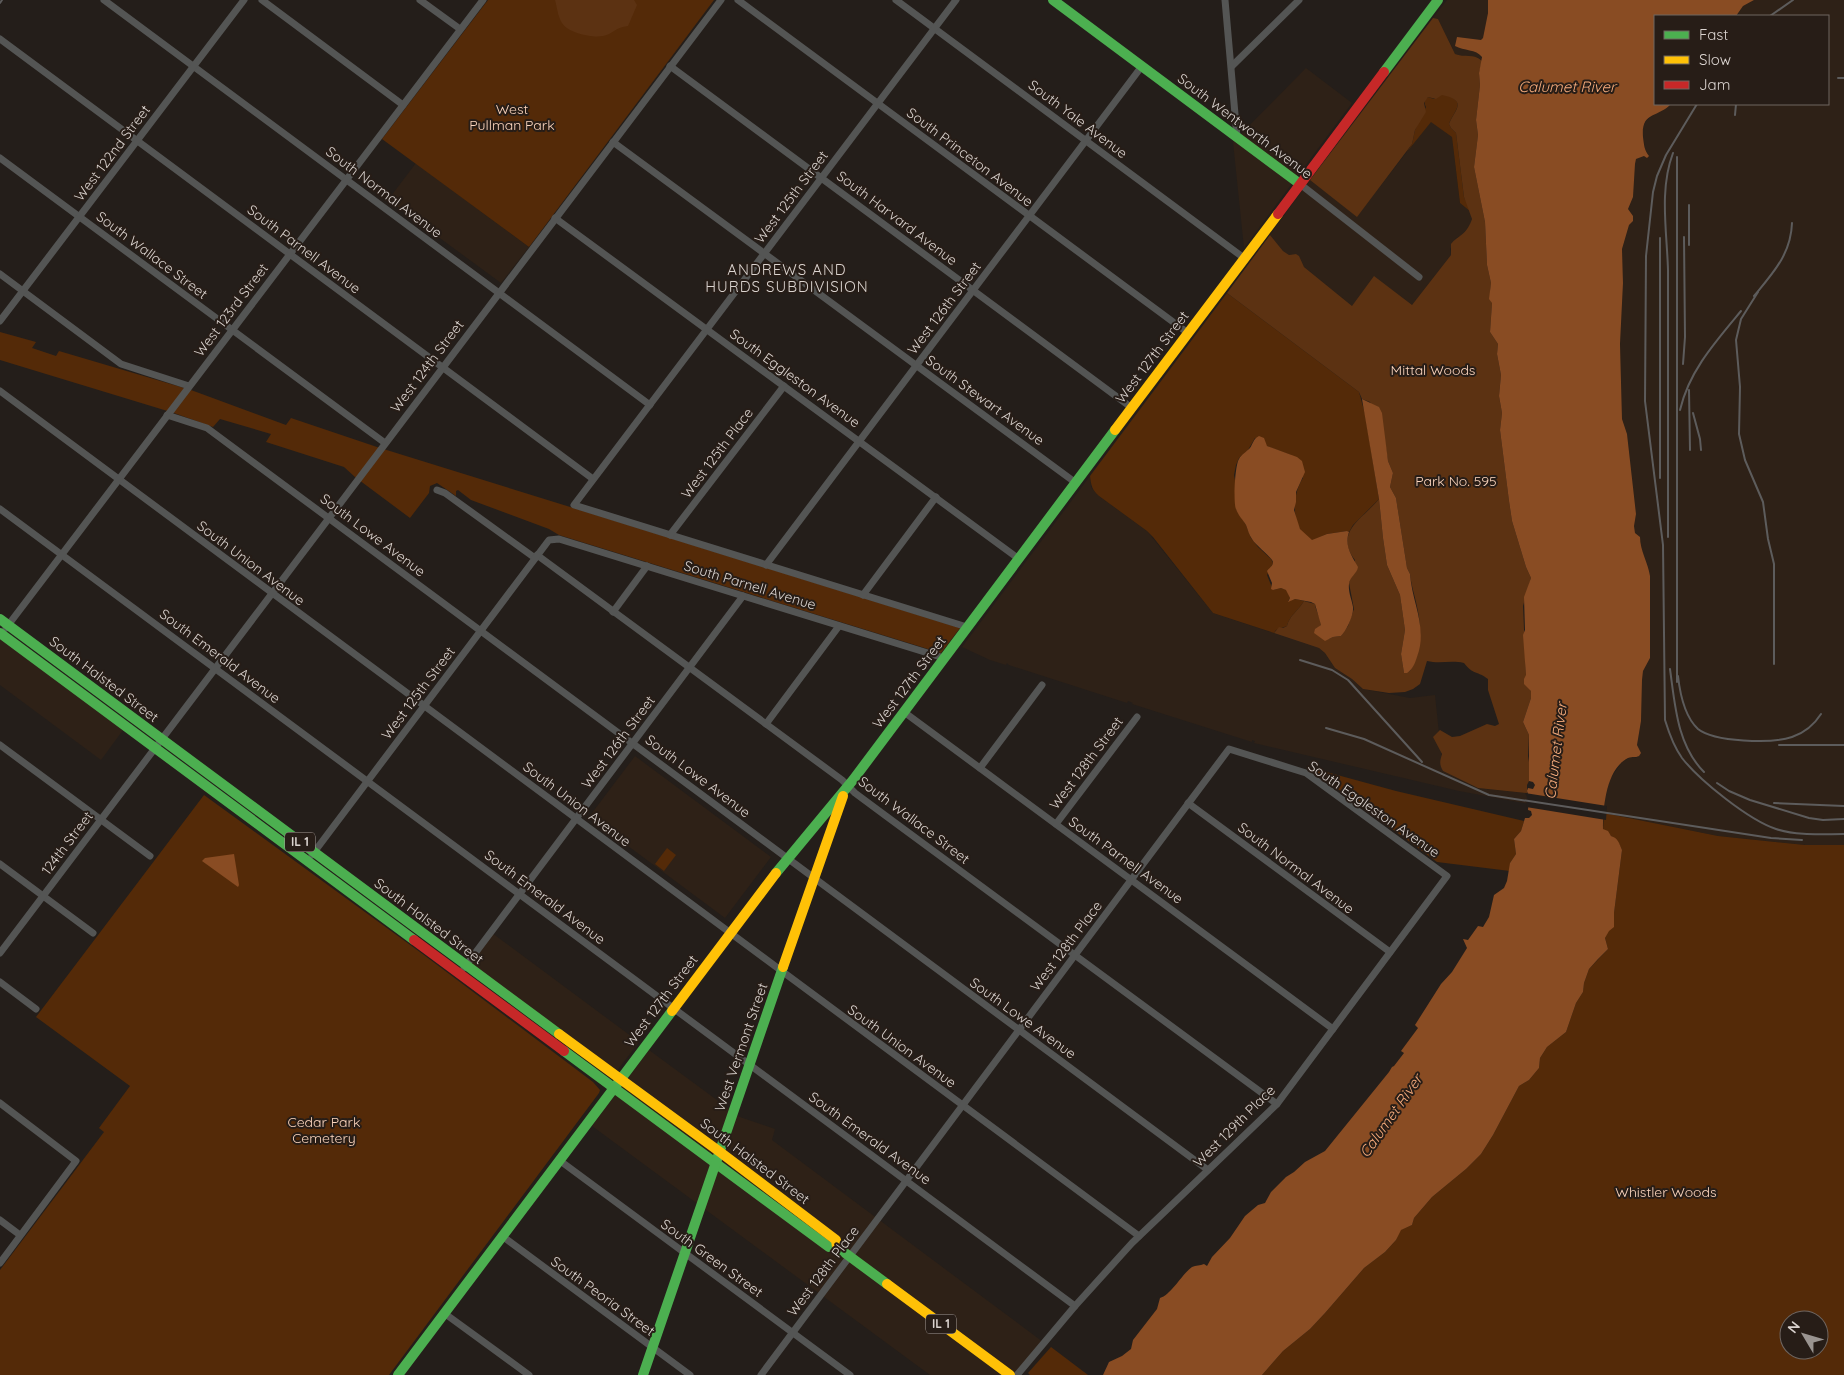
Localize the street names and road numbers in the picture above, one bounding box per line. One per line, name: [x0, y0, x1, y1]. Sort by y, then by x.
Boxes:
street label: South Wentworth Avenue: [1174, 69, 1316, 183]
street label: South Yale Avenue: [1025, 76, 1131, 162]
street label: West 122nd Street: [70, 101, 154, 205]
street label: South Princeton Avenue: [903, 104, 1037, 210]
street label: South Normal Avenue: [322, 142, 446, 242]
street label: West 125th Street: [750, 147, 832, 247]
street label: South Harvard Avenue: [833, 167, 961, 269]
street label: South Parnell Avenue: [244, 201, 364, 297]
street label: South Wallace Street: [93, 207, 211, 303]
street label: West 126th Street: [903, 258, 985, 358]
street label: West 123rd Street: [190, 260, 272, 360]
street label: West 127th Street: [1111, 307, 1193, 407]
street label: West 124th Street: [386, 316, 468, 416]
street label: South Eggleston Avenue: [726, 325, 864, 431]
street label: South Stewart Avenue: [922, 351, 1048, 449]
street label: West 125th Place: [677, 404, 757, 502]
street label: South Lowe Avenue: [317, 490, 429, 580]
street label: South Union Avenue: [194, 517, 308, 609]
street label: South Parnell Avenue: [682, 556, 818, 614]
street label: South Emerald Avenue: [156, 605, 284, 707]
street label: South Halsted Street: [46, 632, 162, 726]
street label: West 127th Street: [868, 632, 950, 732]
street label: West 125th Street: [377, 643, 459, 743]
street label: West 126th Street: [577, 692, 659, 792]
street label: West 128th Street: [1045, 713, 1127, 813]
street label: South Lowe Avenue: [642, 731, 754, 821]
street label: South Eggleston Avenue: [1305, 757, 1443, 861]
street label: South Union Avenue: [520, 758, 634, 850]
street label: South Wallace Street: [855, 772, 973, 868]
street label: 124th Street: [37, 807, 97, 878]
street label: South Parnell Avenue: [1065, 812, 1187, 908]
street label: South Normal Avenue: [1234, 818, 1358, 918]
road number: IL 1: [285, 832, 315, 852]
street label: South Emerald Avenue: [481, 846, 609, 948]
street label: South Halsted Street: [371, 874, 487, 968]
street label: West 128th Place: [1026, 897, 1106, 995]
street label: West 127th Street: [620, 951, 702, 1051]
street label: South Lowe Avenue: [966, 973, 1080, 1063]
street label: West Vermont Street: [711, 980, 772, 1114]
street label: South Union Avenue: [844, 1000, 960, 1092]
street label: West 129th Place: [1189, 1081, 1279, 1171]
street label: South Emerald Avenue: [805, 1088, 935, 1188]
street label: South Halsted Street: [697, 1114, 813, 1208]
street label: South Green Street: [658, 1215, 767, 1301]
street label: West 128th Place: [783, 1222, 863, 1320]
street label: South Peoria Street: [547, 1252, 659, 1340]
road number: IL 1: [926, 1315, 956, 1334]

